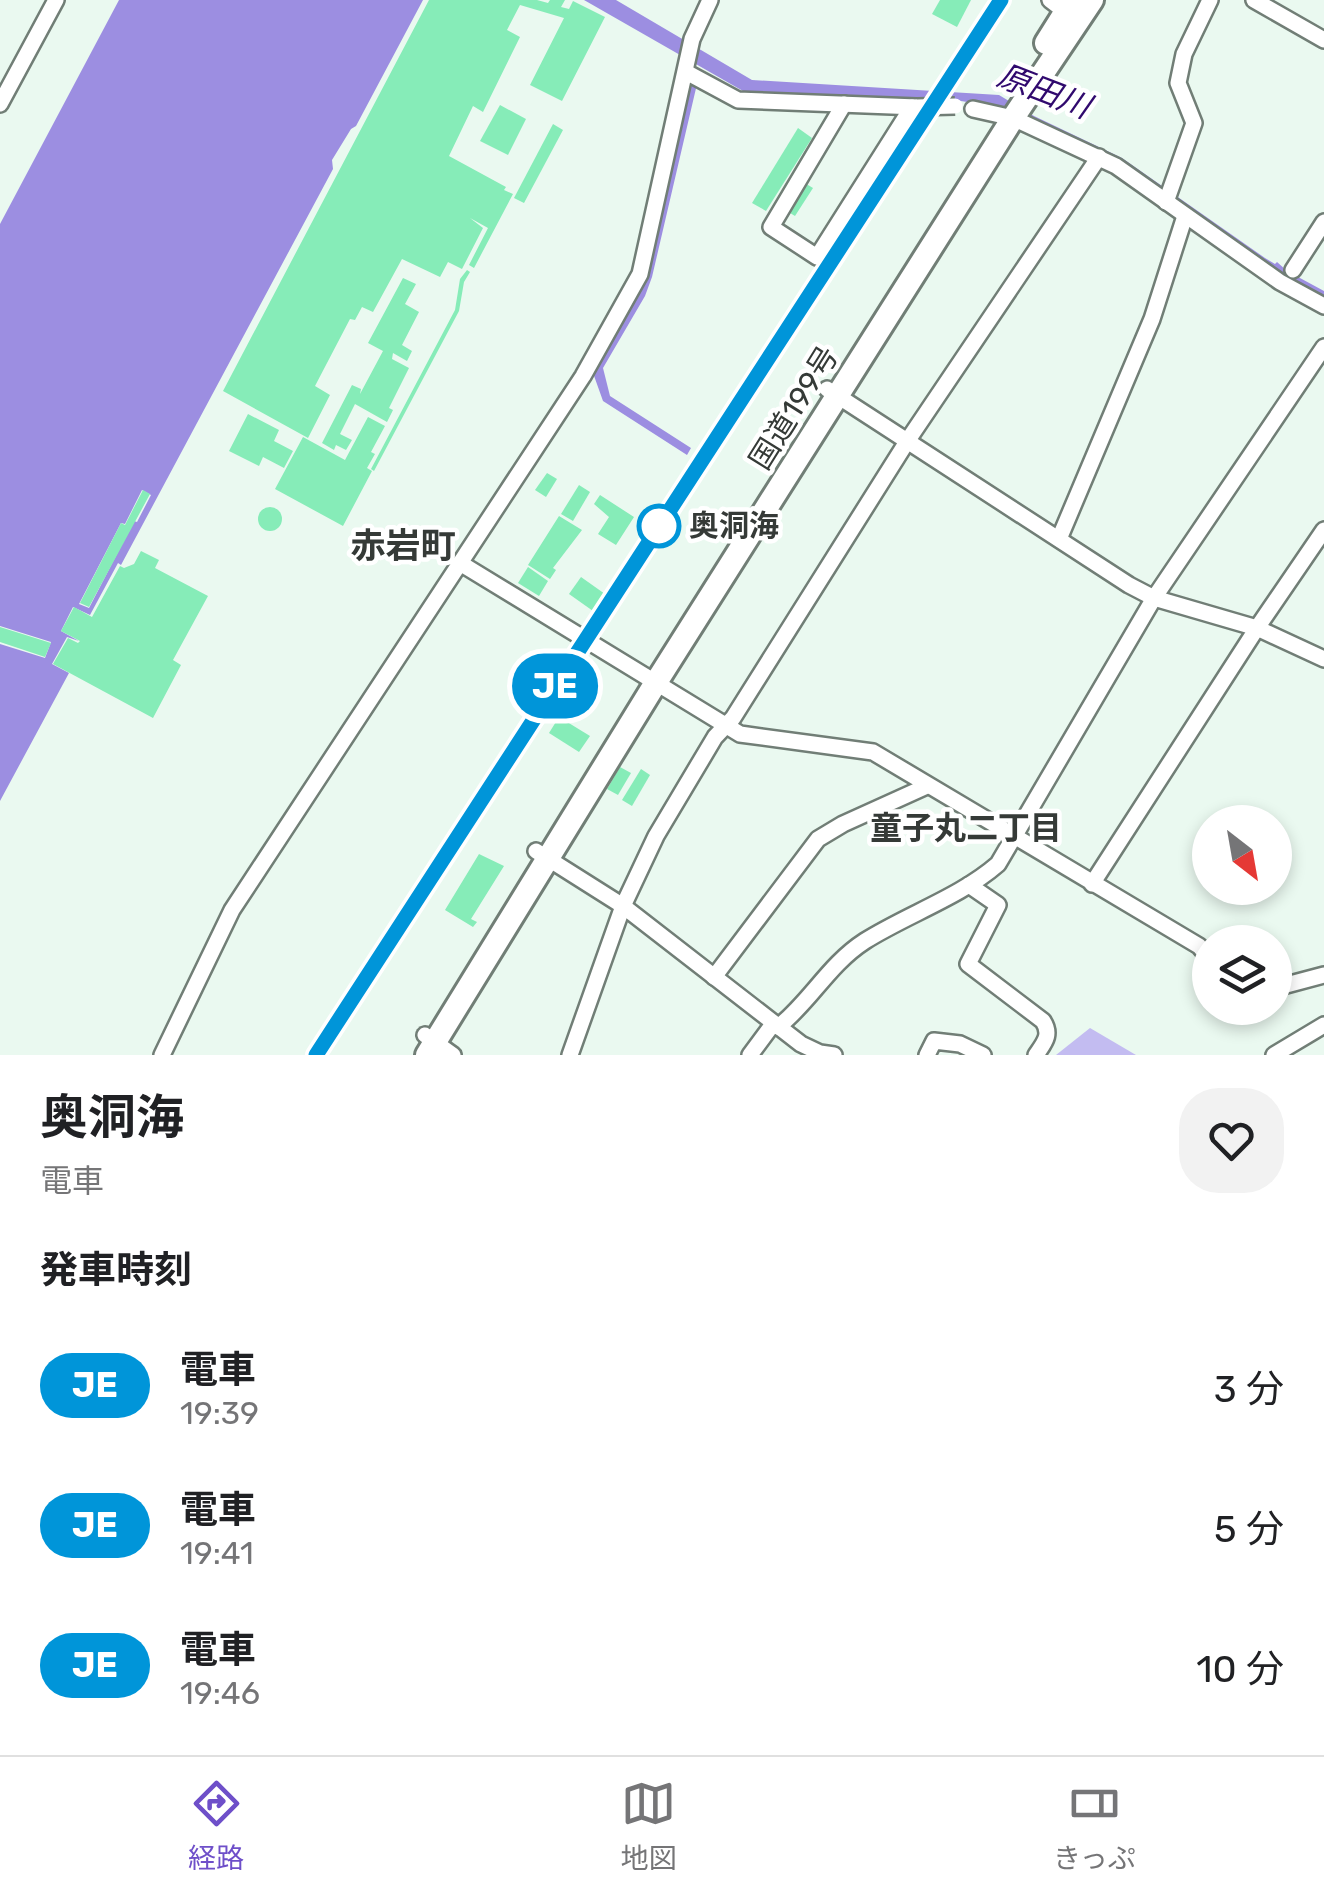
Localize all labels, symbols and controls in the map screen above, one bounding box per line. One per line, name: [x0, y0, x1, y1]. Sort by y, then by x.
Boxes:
water label: 原田川: [992, 56, 1098, 127]
street label: 国道199号: [742, 340, 846, 476]
marker: 奥洞海: [638, 505, 680, 547]
place label: 奥洞海: [689, 508, 779, 544]
district label: 赤岩町: [350, 525, 456, 567]
line badge: JE: [510, 654, 600, 718]
text: JE: [532, 665, 578, 707]
north arrow: [1192, 805, 1292, 905]
map controls: [1192, 805, 1292, 1025]
district label: 童子丸二丁目: [870, 809, 1062, 847]
button: layers: [1192, 925, 1292, 1025]
button: heart: [1179, 1088, 1284, 1193]
text: 奥洞海: [40, 1089, 184, 1146]
text: 電車: [40, 1162, 104, 1200]
text: 発車時刻: [40, 1247, 192, 1293]
text: 電車: [180, 1347, 256, 1393]
text: JE: [72, 1364, 118, 1406]
text: 3 分: [1214, 1366, 1284, 1412]
text: 19:39: [180, 1394, 259, 1432]
text: 電車: [180, 1487, 256, 1533]
text: JE: [72, 1504, 118, 1546]
text: 5 分: [1214, 1506, 1284, 1552]
text: 19:41: [180, 1534, 254, 1572]
text: 電車: [180, 1627, 256, 1673]
text: JE: [72, 1644, 118, 1686]
text: 10 分: [1196, 1646, 1284, 1692]
text: 19:46: [180, 1674, 260, 1712]
tab: 経路: [188, 1776, 244, 1876]
tab: 地図: [621, 1776, 677, 1876]
tab: きっぷ: [1053, 1776, 1136, 1876]

